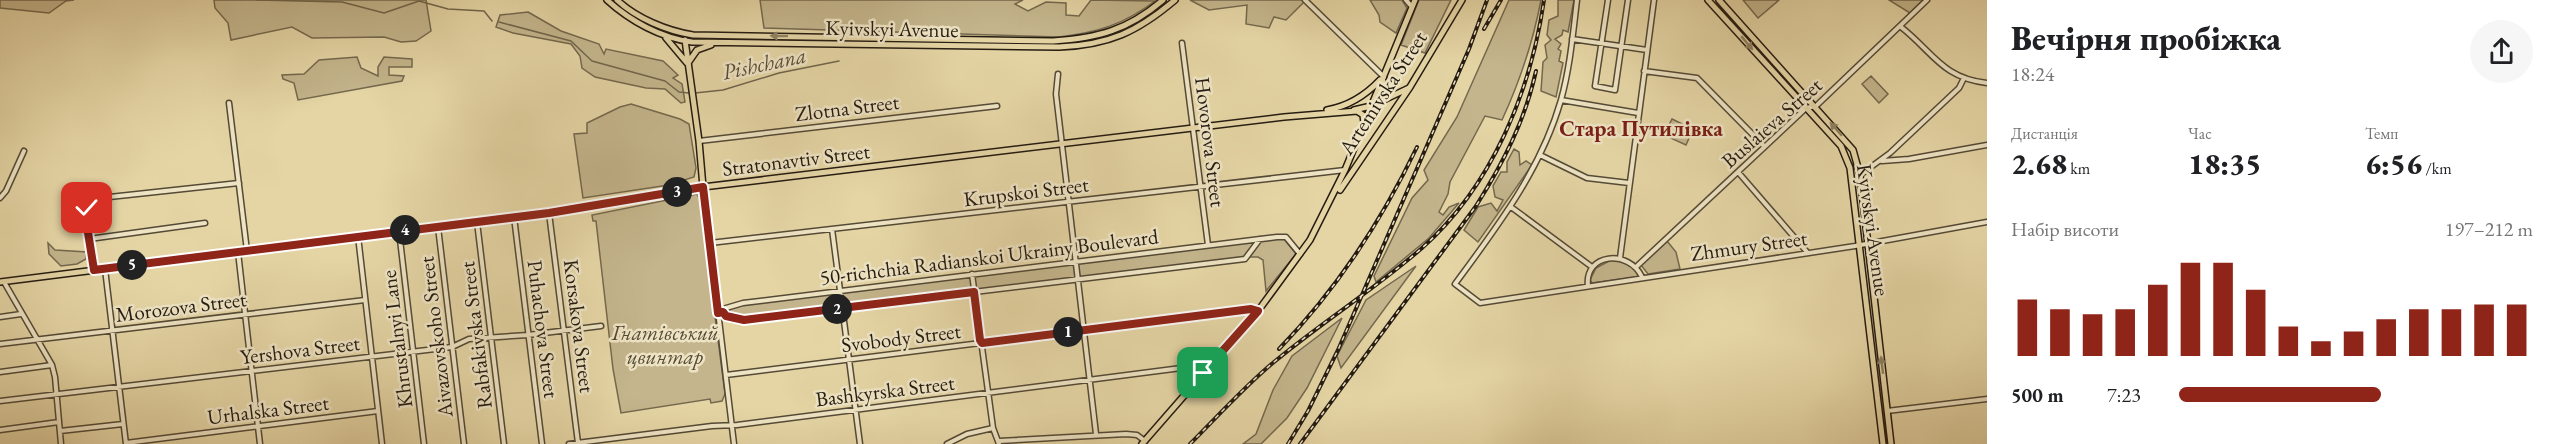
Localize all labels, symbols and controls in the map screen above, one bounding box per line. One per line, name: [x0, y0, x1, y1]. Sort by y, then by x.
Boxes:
street label: Kyivskyi Avenue: [825, 14, 959, 43]
text: Вечірня пробіжка: [2011, 17, 2281, 60]
button: share: [2470, 20, 2533, 83]
street label: Artemivska Street: [1332, 25, 1433, 161]
one-way arrow: [769, 31, 788, 41]
one-way arrow: [1741, 35, 1754, 51]
water label: Pishchana: [719, 40, 809, 87]
text: 18:24: [2011, 61, 2054, 87]
street label: Buslaieva Street: [1716, 71, 1828, 174]
street label: Hovorova Street: [1189, 75, 1232, 209]
street label: Zlotna Street: [793, 88, 901, 127]
district label: Стара Путилівка: [1559, 114, 1723, 143]
one-way arrow: [1830, 122, 1843, 137]
text: Дистанція: [2011, 123, 2078, 144]
text: Час: [2188, 123, 2212, 144]
text: Темп: [2365, 123, 2398, 144]
street label: Stratonavtiv Street: [721, 137, 872, 182]
text: 2.68: [2011, 144, 2067, 183]
text: 18:35: [2188, 144, 2261, 183]
text: 6:56: [2365, 144, 2422, 183]
text: km: [2067, 158, 2090, 179]
text: /km: [2422, 158, 2452, 179]
street label: Kyivskyi Avenue: [1851, 162, 1896, 298]
street label: Krupskoi Street: [962, 170, 1090, 213]
pin: 3: [662, 177, 692, 207]
text: 3: [673, 181, 681, 202]
pin: [61, 182, 112, 233]
icon: check: [70, 191, 103, 224]
pin: 4: [390, 215, 420, 245]
text: Набір висоти: [2011, 216, 2119, 242]
text: 197–212 m: [2445, 216, 2533, 242]
text: 4: [401, 219, 409, 240]
street label: 50-richchia Radianskoi Ukrainy Boulevard: [818, 222, 1160, 291]
street label: Zhmury Street: [1689, 224, 1809, 267]
pin: 5: [117, 250, 147, 280]
text: 5: [128, 254, 136, 275]
street label: Aivazovskoho Street: [412, 255, 459, 420]
street label: Puhachova Street: [522, 258, 565, 400]
street label: Korsakova Street: [558, 258, 601, 395]
street label: Rabfakivska Street: [453, 259, 498, 410]
street label: Khrustalnyi Lane: [375, 269, 418, 410]
street label: Morozova Street: [114, 285, 248, 328]
pin: 2: [822, 294, 852, 324]
text: 2: [833, 298, 841, 319]
street label: Svobody Street: [840, 317, 963, 358]
pin: 1: [1053, 317, 1083, 347]
park label: Гнатівський цвинтар: [610, 319, 719, 370]
text: 1: [1064, 321, 1072, 342]
street label: Yershova Street: [238, 329, 362, 370]
pin: [1177, 347, 1228, 398]
one-way arrow: [1877, 355, 1887, 374]
icon: arrive: [1186, 356, 1219, 389]
street label: Bashkyrska Street: [814, 369, 956, 412]
text: 500 m: [2011, 382, 2064, 408]
text: 7:23: [2107, 382, 2141, 408]
street label: Urhalska Street: [206, 389, 331, 430]

